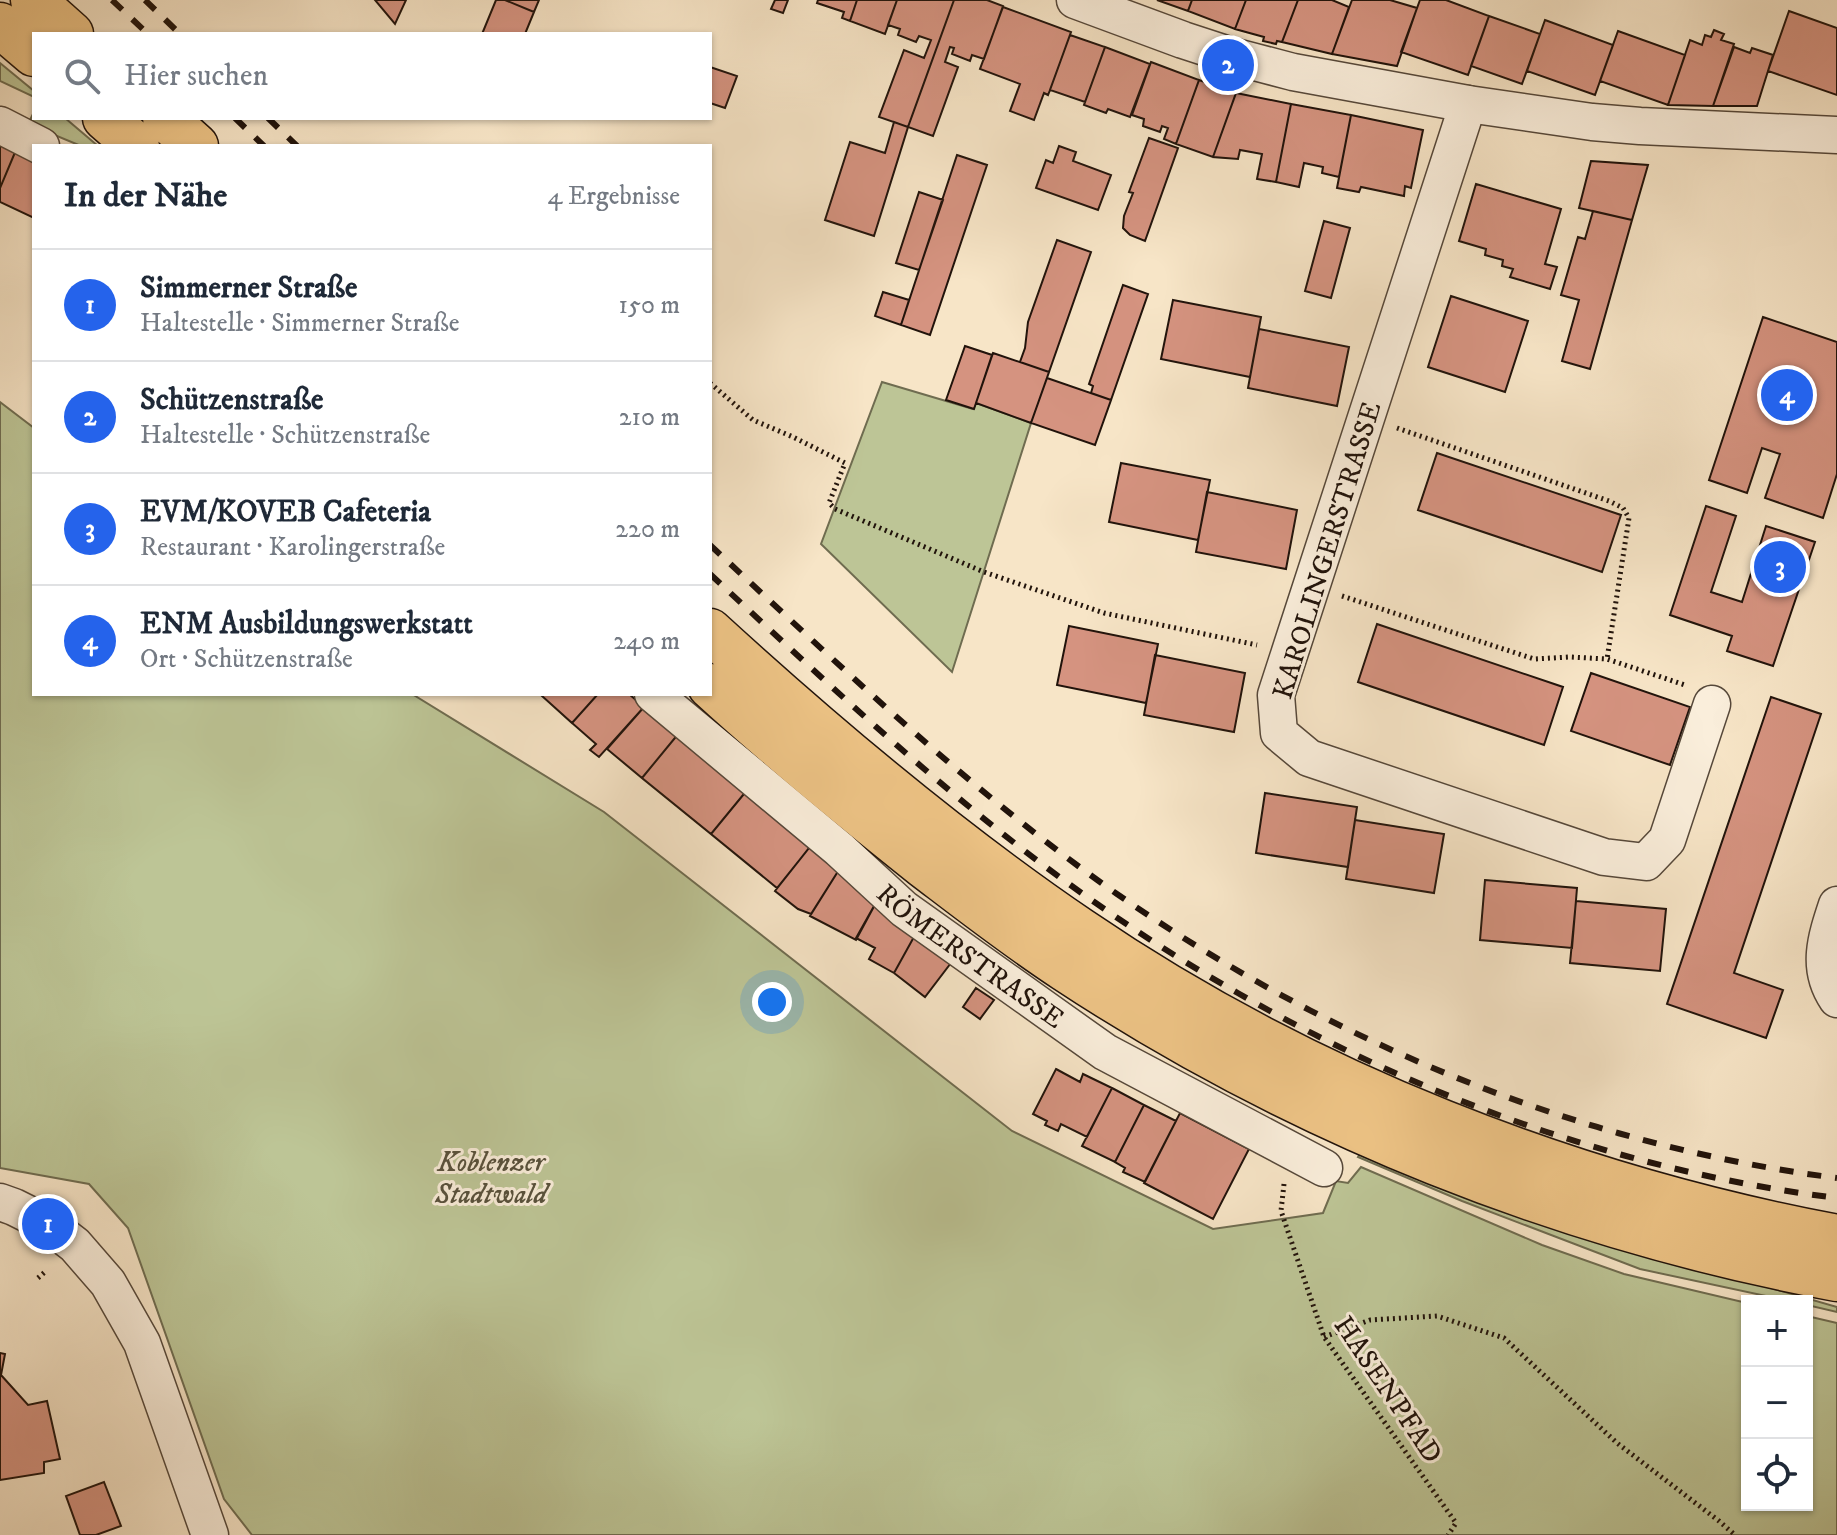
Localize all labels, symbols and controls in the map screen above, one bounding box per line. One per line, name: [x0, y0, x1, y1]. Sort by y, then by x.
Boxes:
search box: [32, 32, 712, 120]
pin: 2: [1202, 35, 1254, 95]
icon: search: [60, 54, 104, 98]
text: Hier suchen: [124, 58, 268, 95]
text: In der Nähe: [64, 175, 227, 217]
text: 4 Ergebnisse: [547, 180, 680, 213]
text: Simmerner Straße: [140, 270, 357, 307]
text: 1: [85, 289, 95, 322]
text: 150 m: [619, 289, 680, 322]
text: Haltestelle · Simmerner Straße: [140, 307, 460, 340]
pin: 4: [1761, 365, 1813, 425]
text: Schützenstraße: [140, 382, 324, 419]
street label: KAROLINGERSTRASSE: [1265, 397, 1389, 703]
text: 2: [84, 401, 96, 434]
text: 210 m: [619, 401, 680, 434]
text: Haltestelle · Schützenstraße: [140, 419, 430, 452]
text: EVM/KOVEB Cafeteria: [140, 494, 431, 531]
text: 3: [85, 513, 95, 546]
text: 220 m: [615, 513, 680, 546]
text: Restaurant · Karolingerstraße: [140, 531, 445, 564]
pin: 3: [1754, 537, 1806, 597]
text: ENM Ausbildungswerkstatt: [140, 606, 473, 643]
text: 4: [83, 625, 97, 658]
text: 240 m: [613, 625, 680, 658]
text: Ort · Schützenstraße: [140, 643, 353, 676]
street label: RÖMERSTRASSE: [869, 877, 1071, 1037]
your location: [752, 982, 792, 1022]
park label: Koblenzer Stadtwald: [434, 1145, 551, 1212]
pin: 1: [22, 1194, 74, 1254]
map controls: [1741, 1295, 1813, 1511]
button: +: [1741, 1295, 1813, 1367]
street label: HASENPFAD: [1326, 1310, 1450, 1470]
button: −: [1741, 1367, 1813, 1439]
button: locate: [1741, 1439, 1813, 1511]

